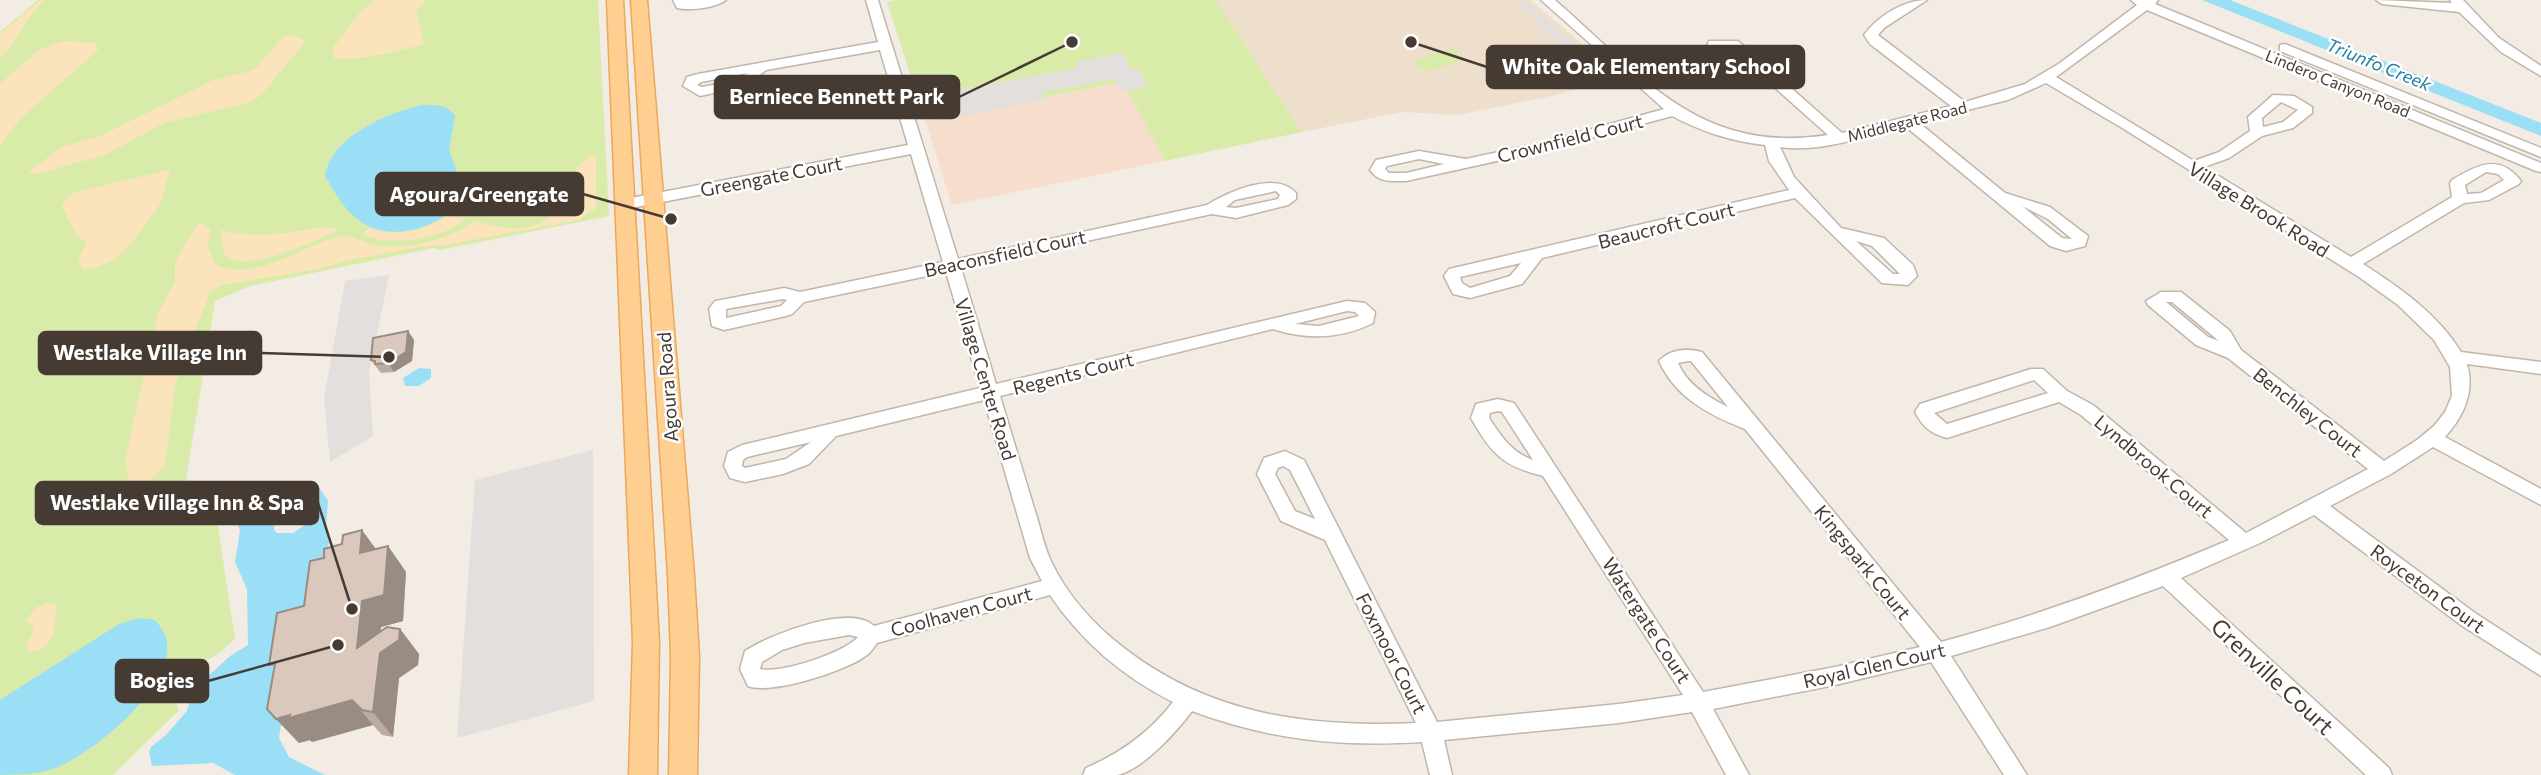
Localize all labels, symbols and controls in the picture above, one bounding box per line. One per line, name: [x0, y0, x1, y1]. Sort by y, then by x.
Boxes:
water label: Triunfo Creek: [2323, 33, 2436, 95]
street label: Lindero Canyon Road: [2263, 45, 2413, 121]
callout: White Oak Elementary School: [1487, 46, 1804, 88]
text: White Oak Elementary School: [1502, 53, 1790, 78]
callout: Berniece Bennett Park: [715, 76, 959, 118]
text: Berniece Bennett Park: [729, 83, 945, 108]
street label: Middlegate Road: [1845, 97, 1969, 145]
street label: Crownfield Court: [1495, 109, 1646, 167]
street label: Greengate Court: [698, 151, 844, 201]
street label: Village Brook Road: [2184, 156, 2334, 262]
callout: Agoura/Greengate: [376, 173, 583, 215]
text: Agoura/Greengate: [389, 181, 569, 206]
street label: Beaucroft Court: [1595, 197, 1737, 253]
street label: Beaconsfield Court: [922, 225, 1088, 281]
street label: Village Center Road: [950, 295, 1022, 463]
street label: Agoura Road: [652, 331, 682, 443]
callout: Westlake Village Inn: [39, 332, 261, 374]
text: Westlake Village Inn: [53, 339, 247, 364]
street label: Regents Court: [1010, 347, 1136, 399]
street label: Benchley Court: [2249, 362, 2367, 462]
street label: Lyndbrook Court: [2090, 410, 2218, 522]
callout: Westlake Village Inn & Spa: [36, 482, 318, 524]
text: Westlake Village Inn & Spa: [50, 489, 304, 514]
street label: Kingspark Court: [1810, 500, 1916, 624]
street label: Royceton Court: [2366, 539, 2490, 637]
street label: Watergate Court: [1598, 553, 1696, 687]
street label: Coolhaven Court: [888, 581, 1034, 641]
street label: Foxmoor Court: [1352, 589, 1432, 717]
street label: Grenville Court: [2206, 612, 2340, 740]
street label: Royal Glen Court: [1801, 637, 1947, 692]
callout: Bogies: [116, 660, 208, 702]
text: Bogies: [130, 667, 195, 692]

